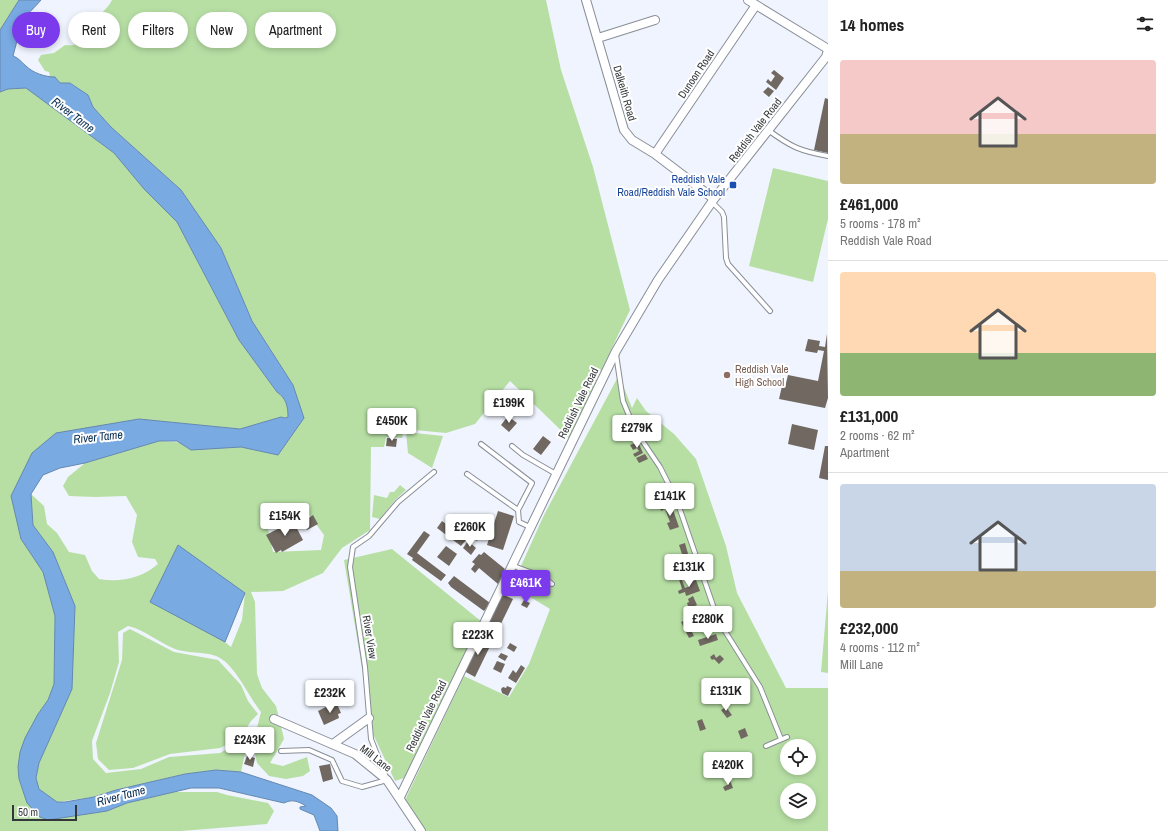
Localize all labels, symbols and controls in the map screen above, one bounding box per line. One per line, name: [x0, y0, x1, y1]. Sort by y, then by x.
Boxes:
chip: Buy: [12, 12, 60, 48]
chip: Rent: [68, 12, 120, 48]
chip: Filters: [128, 12, 188, 48]
chip: New: [196, 12, 247, 48]
chip: Apartment: [255, 12, 336, 48]
text: 14 homes: [840, 13, 904, 36]
icon: filters: [1134, 13, 1156, 35]
street label: Dunoon Road: [675, 47, 717, 101]
street label: Dalkeith Road: [610, 64, 640, 122]
icon: home: [962, 86, 1034, 158]
water label: River Tame: [48, 94, 98, 137]
street label: Reddish Vale Road: [726, 95, 784, 165]
place label: Reddish Vale Road/Reddish Vale School: [617, 172, 725, 199]
marker: Reddish Vale Road/Reddish Vale School: [728, 180, 738, 190]
text: £461,000: [840, 192, 898, 215]
text: 5 rooms · 178 m²: [840, 215, 921, 232]
text: Reddish Vale Road: [840, 232, 932, 249]
icon: home: [962, 298, 1034, 370]
place label: Reddish Vale High School: [735, 362, 789, 389]
street label: Reddish Vale Road: [555, 365, 601, 441]
marker: Reddish Vale High School: [722, 370, 732, 380]
pin: £199K: [481, 390, 537, 424]
text: £199K: [493, 394, 525, 411]
text: £131,000: [840, 404, 898, 427]
pin: £450K: [364, 408, 420, 442]
text: £450K: [376, 412, 408, 429]
pin: £279K: [609, 415, 665, 449]
text: £279K: [621, 419, 653, 436]
water label: River Tame: [72, 426, 124, 448]
text: 2 rooms · 62 m²: [840, 427, 915, 444]
text: Apartment: [840, 444, 889, 461]
pin: £141K: [642, 483, 698, 517]
text: £141K: [654, 487, 686, 504]
pin: £154K: [257, 503, 313, 537]
text: £154K: [269, 507, 301, 524]
icon: home: [962, 510, 1034, 582]
pin: £260K: [442, 514, 498, 548]
text: £260K: [454, 518, 486, 535]
pin: £131K: [661, 554, 717, 588]
text: £131K: [673, 558, 705, 575]
pin: £461K: [498, 570, 554, 604]
text: £461K: [510, 574, 542, 591]
pin: £280K: [680, 606, 736, 640]
text: £280K: [692, 610, 724, 627]
street label: River View: [360, 614, 380, 660]
text: £232,000: [840, 616, 898, 639]
pin: £223K: [450, 622, 506, 656]
text: £223K: [462, 626, 494, 643]
text: 4 rooms · 112 m²: [840, 639, 920, 656]
text: Mill Lane: [840, 656, 883, 673]
street label: Reddish Vale Road: [403, 678, 449, 754]
pin: £131K: [698, 678, 754, 712]
pin: £232K: [302, 680, 358, 714]
text: £131K: [710, 682, 742, 699]
text: £232K: [314, 684, 346, 701]
pin: £243K: [222, 727, 278, 761]
text: £243K: [234, 731, 266, 748]
map controls: [780, 739, 816, 819]
button: locate: [780, 739, 816, 775]
street label: Mill Lane: [357, 741, 395, 775]
pin: £420K: [700, 752, 756, 786]
text: £420K: [712, 756, 744, 773]
water label: River Tame: [95, 782, 148, 810]
button: layers: [780, 783, 816, 819]
scale bar: [12, 803, 77, 822]
text: 50 m: [18, 805, 38, 819]

